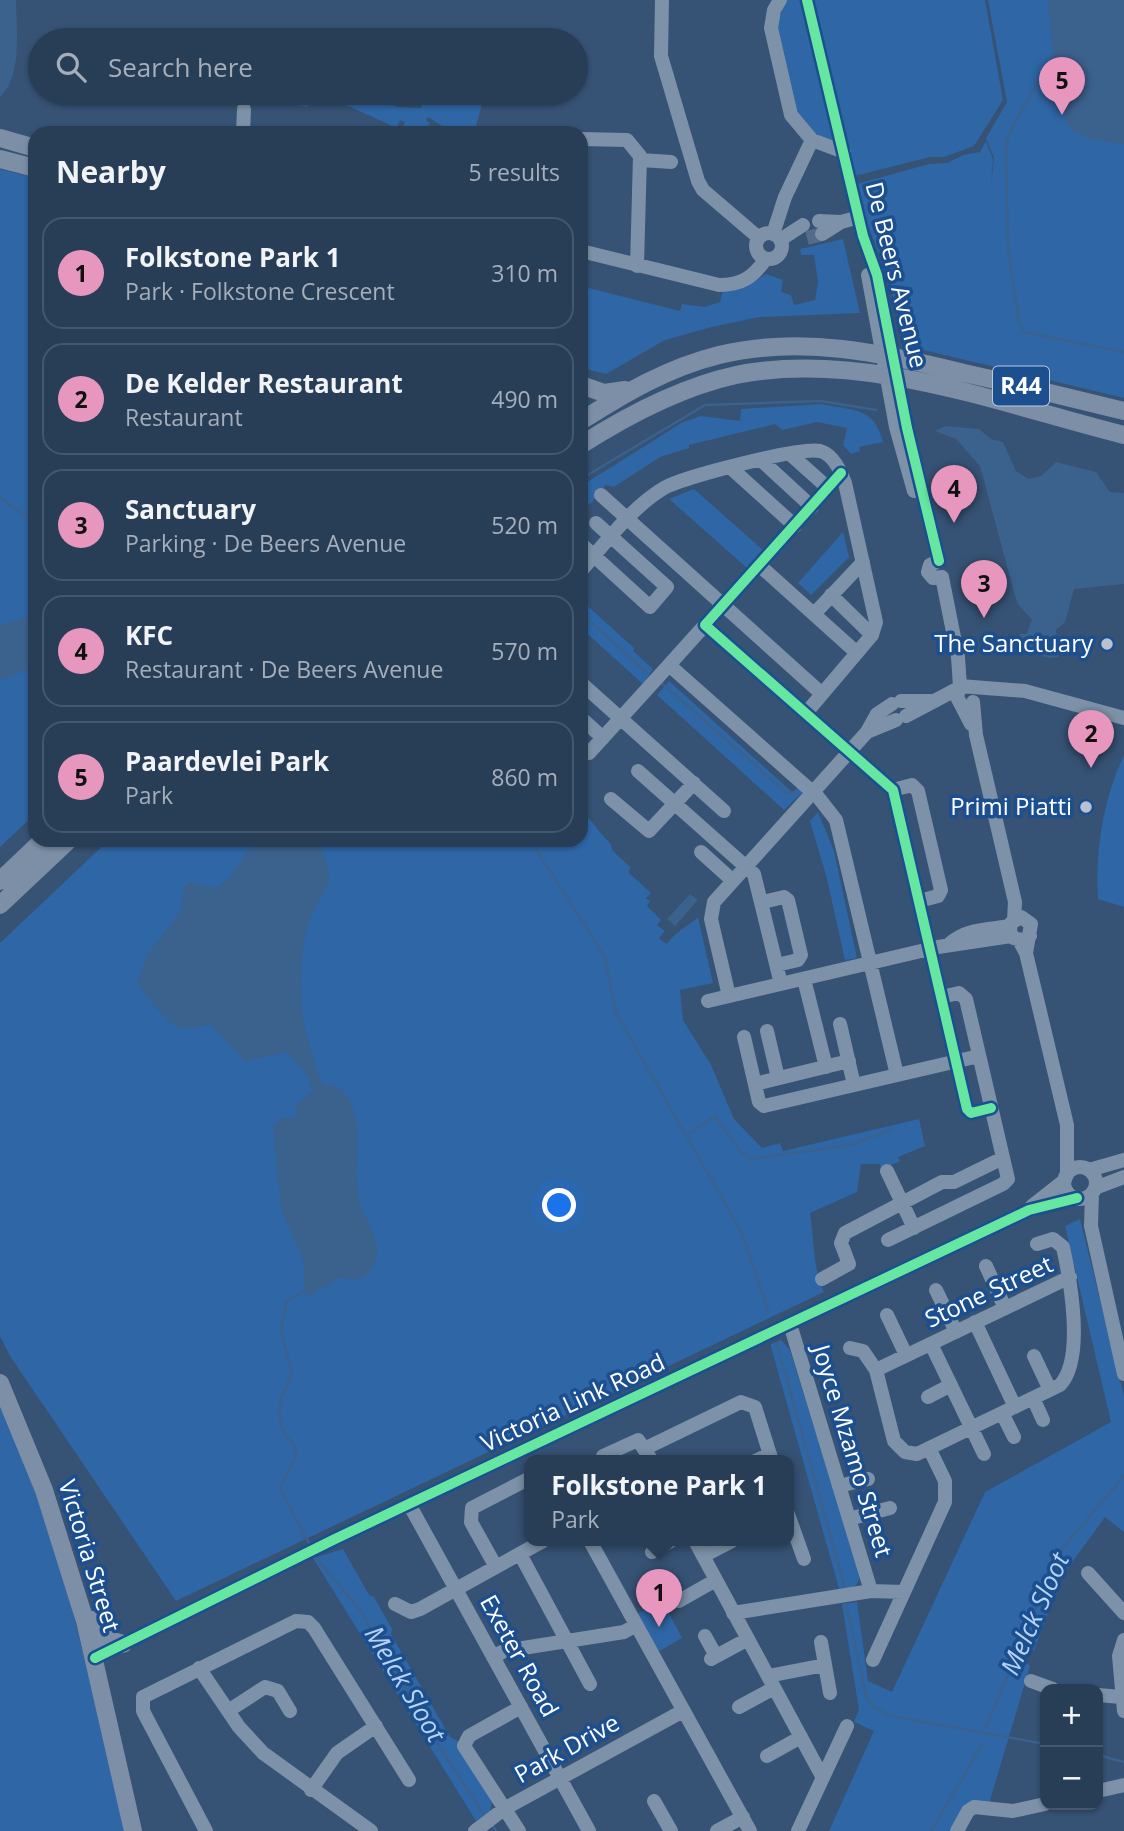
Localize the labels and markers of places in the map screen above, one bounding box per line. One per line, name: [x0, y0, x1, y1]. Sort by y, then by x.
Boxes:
pin: 5: [1039, 57, 1085, 115]
pin: 4: [931, 465, 977, 523]
pin: 3: [961, 560, 1007, 618]
place label: The Sanctuary: [934, 626, 1094, 659]
marker: The Sanctuary: [1099, 636, 1115, 652]
pin: 2: [1068, 710, 1114, 768]
place label: Primi Piatti: [950, 789, 1072, 822]
marker: Primi Piatti: [1078, 799, 1094, 815]
pin: 1: [636, 1569, 682, 1627]

